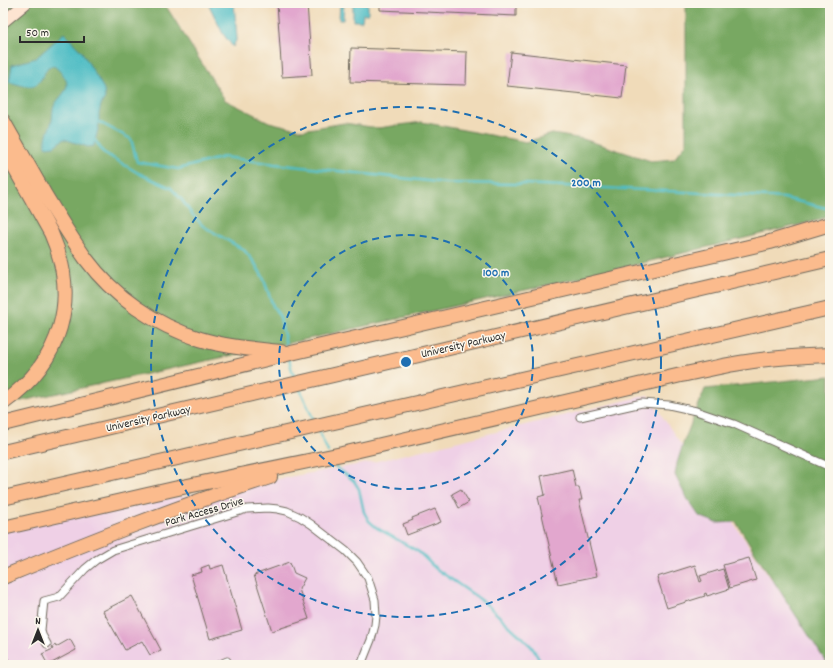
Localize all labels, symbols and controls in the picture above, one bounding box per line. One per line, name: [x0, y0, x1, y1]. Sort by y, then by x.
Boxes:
scale bar: [20, 18, 84, 44]
text: 50 m: [26, 25, 49, 42]
text: 200 m: [571, 175, 601, 192]
text: 100 m: [483, 265, 509, 282]
street label: University Parkway: [419, 327, 508, 363]
centre of rings: [399, 355, 413, 369]
street label: University Parkway: [104, 401, 193, 437]
street label: Park Access Drive: [163, 493, 246, 532]
north arrow: [18, 610, 58, 650]
text: N: [35, 614, 41, 630]

